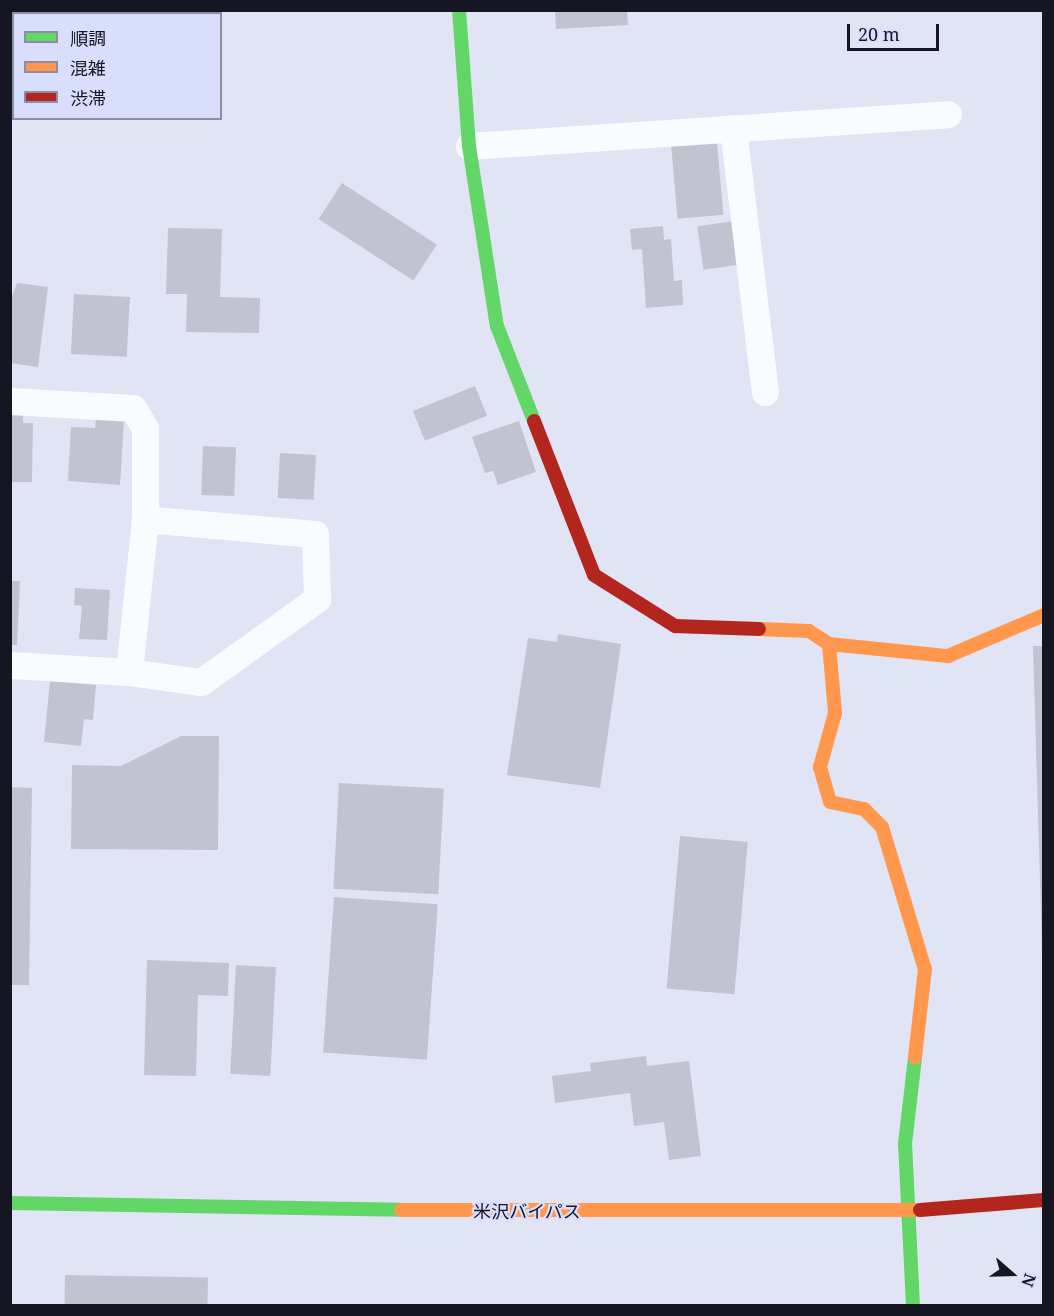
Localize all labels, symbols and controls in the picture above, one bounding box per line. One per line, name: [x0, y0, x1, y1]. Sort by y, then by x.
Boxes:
legend: [12, 12, 222, 120]
scale bar: [850, 12, 942, 50]
text: 20 m: [858, 22, 900, 46]
text: 順調: [70, 26, 106, 50]
text: 混雑: [70, 56, 106, 80]
text: 渋滞: [70, 86, 106, 110]
street label: 米沢バイパス: [473, 1200, 581, 1222]
north arrow: [982, 1244, 1042, 1304]
text: N: [1016, 1270, 1041, 1290]

